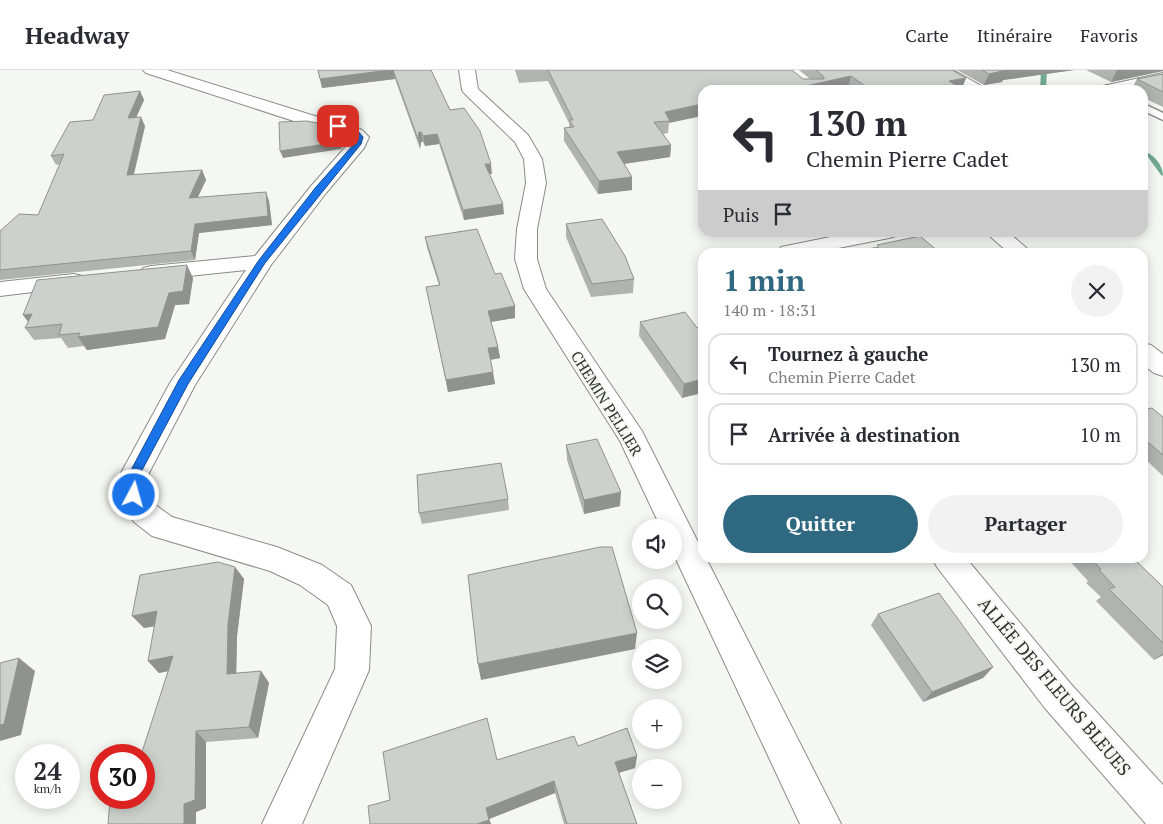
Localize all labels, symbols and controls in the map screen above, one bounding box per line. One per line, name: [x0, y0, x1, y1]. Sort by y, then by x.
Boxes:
text: Headway: [25, 19, 129, 51]
text: Carte: [905, 23, 949, 47]
text: Itinéraire: [977, 23, 1052, 47]
text: Favoris: [1080, 23, 1138, 47]
text: 130 m: [806, 100, 907, 146]
pin: [317, 105, 359, 147]
icon: left: [723, 105, 788, 170]
icon: arrive: [324, 112, 352, 140]
text: Chemin Pierre Cadet: [806, 144, 1009, 173]
icon: arrive: [769, 200, 797, 228]
text: Puis: [723, 202, 759, 227]
text: 1 min: [723, 260, 805, 300]
button: close: [1071, 265, 1123, 317]
text: 140 m · 18:31: [723, 299, 817, 321]
text: Tournez à gauche: [768, 341, 929, 366]
street label: CHEMIN PELLIER: [567, 347, 647, 460]
icon: left: [725, 350, 753, 378]
text: 130 m: [1070, 352, 1121, 377]
text: Chemin Pierre Cadet: [768, 366, 916, 388]
icon: arrive: [725, 420, 753, 448]
text: Arrivée à destination: [768, 422, 960, 447]
text: 10 m: [1080, 422, 1121, 447]
position arrow: [107, 468, 159, 520]
button: Quitter: [723, 495, 918, 553]
button: Partager: [928, 495, 1123, 553]
map controls: [632, 519, 682, 809]
button: sound: [632, 519, 682, 569]
button: search: [632, 579, 682, 629]
street label: ALLÉE DES FLEURS BLEUES: [973, 592, 1137, 780]
button: layers: [632, 639, 682, 689]
button: +: [632, 699, 682, 749]
speed limit sign: 30: [90, 744, 155, 809]
text: 24: [33, 754, 62, 787]
button: −: [632, 759, 682, 809]
text: km/h: [34, 781, 61, 796]

